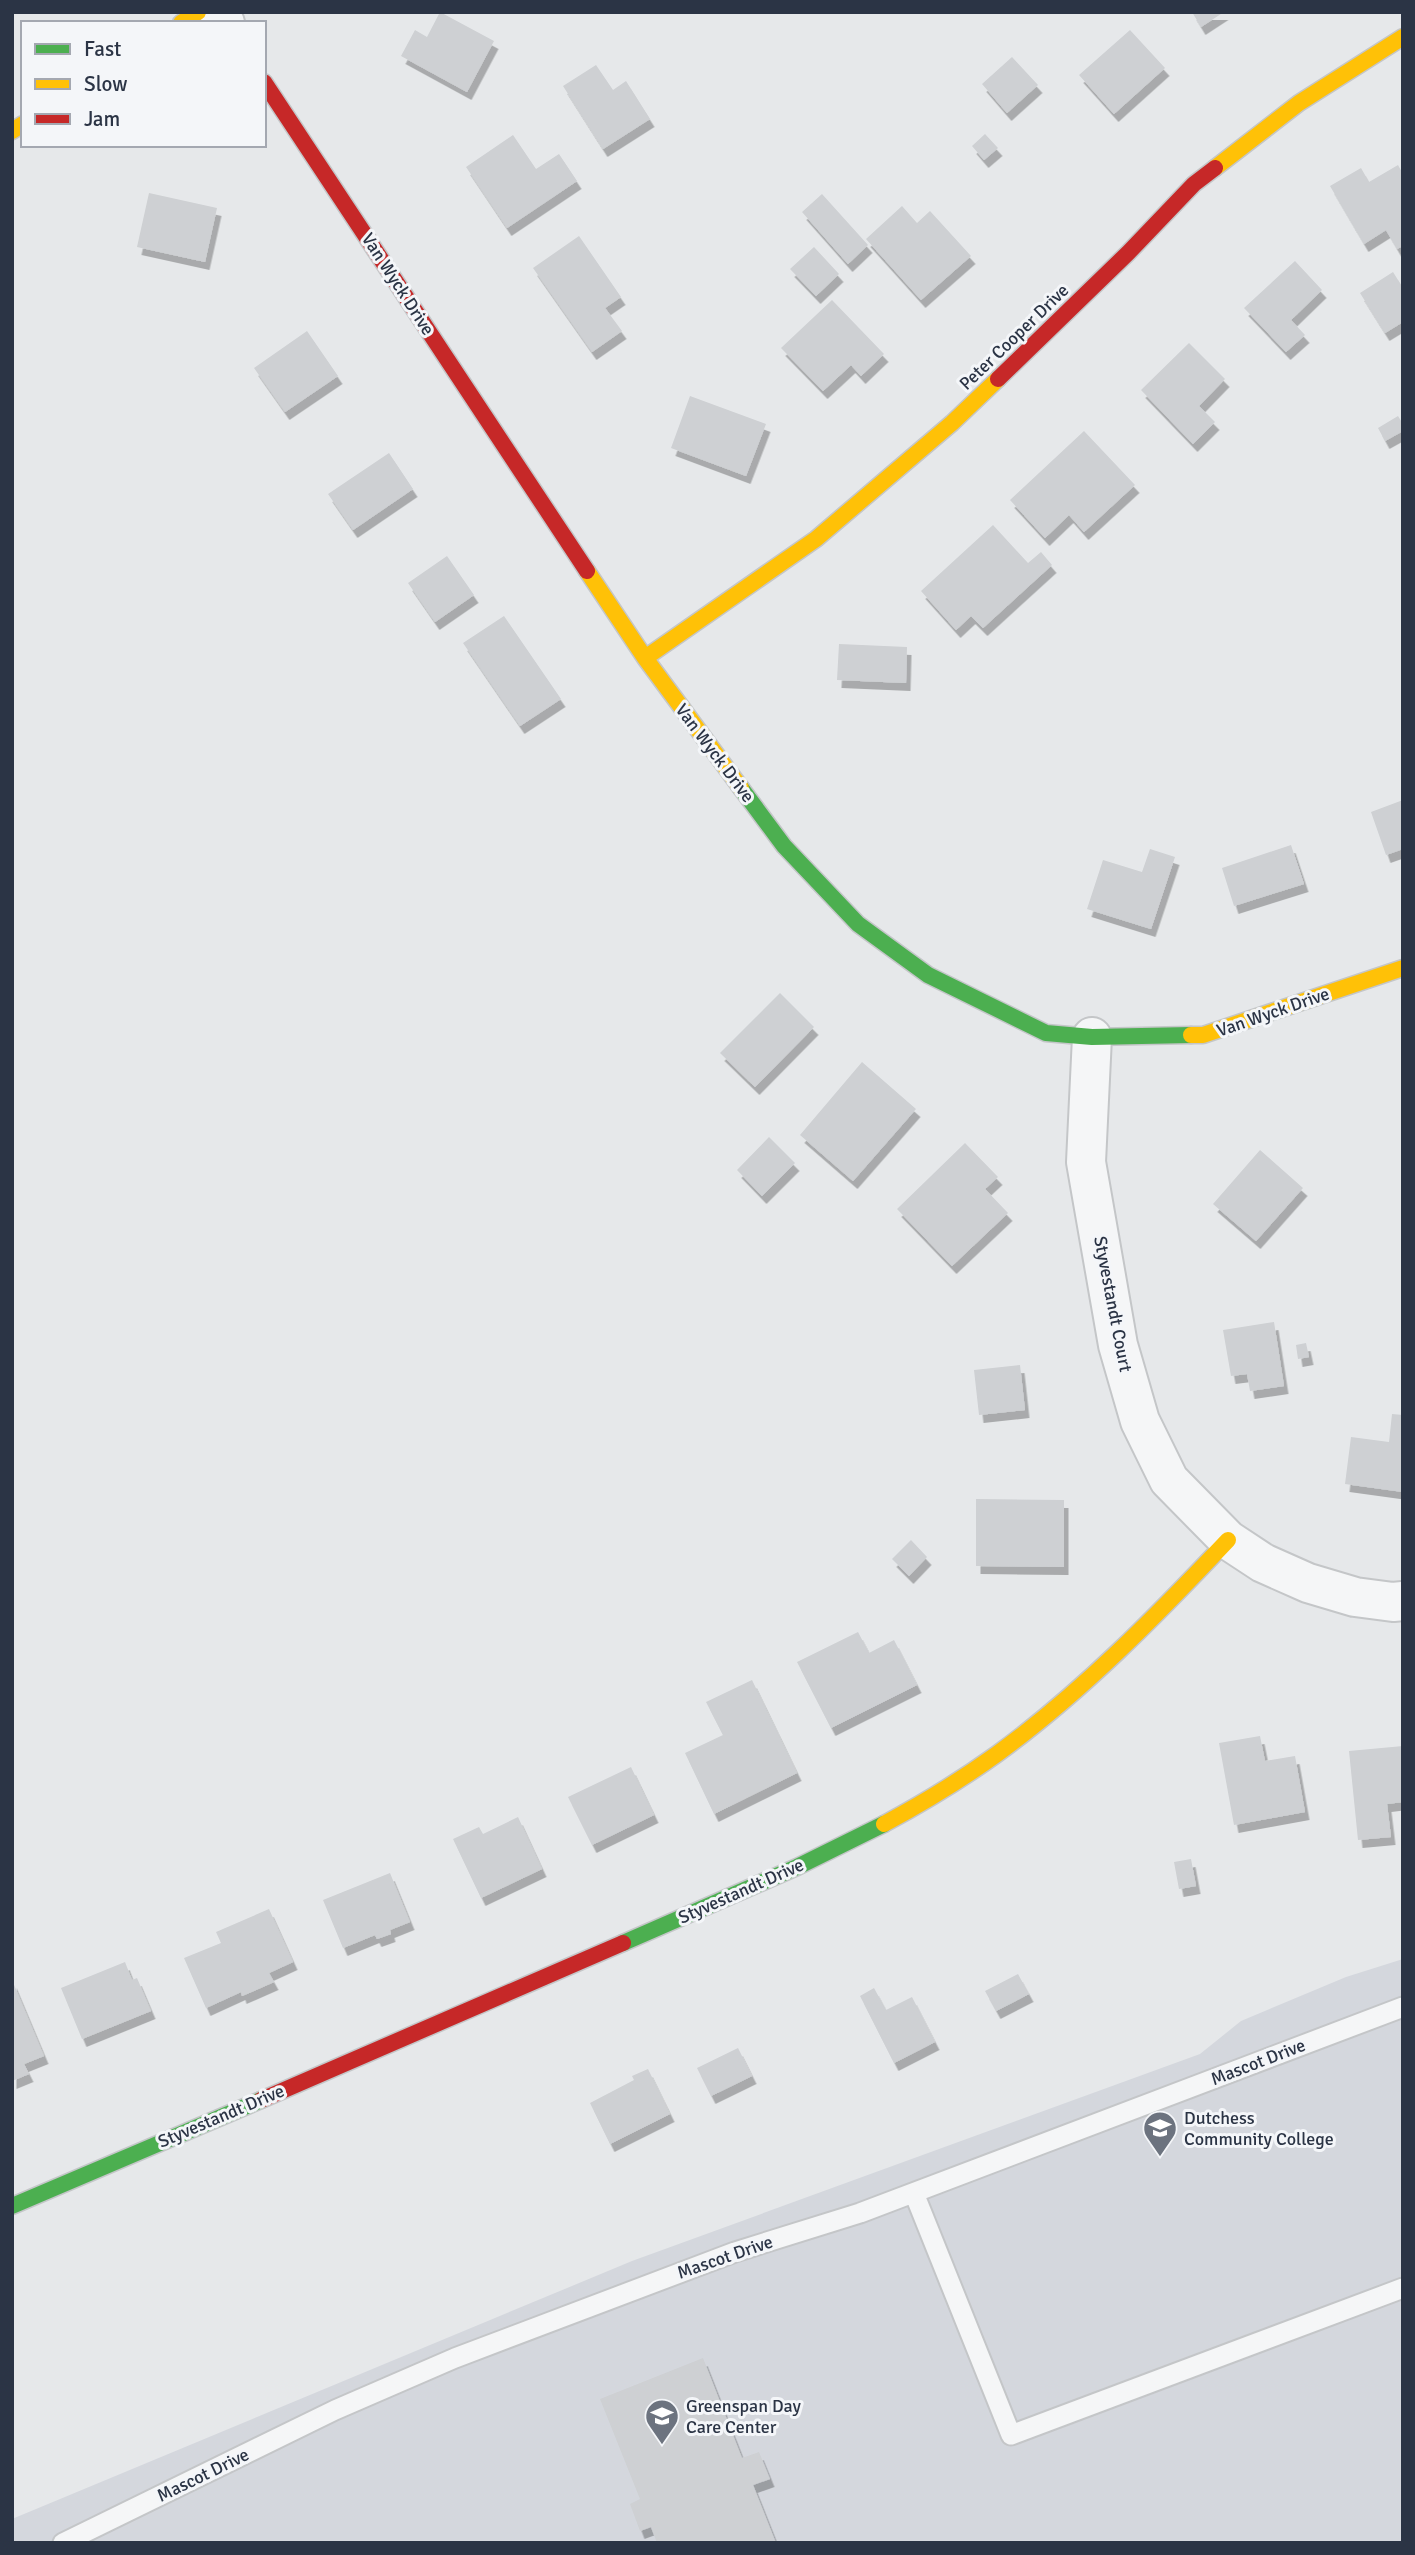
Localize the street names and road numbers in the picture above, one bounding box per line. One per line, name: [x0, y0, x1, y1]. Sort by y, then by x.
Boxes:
street label: Van Wyck Drive: [357, 229, 439, 339]
street label: Peter Cooper Drive: [955, 279, 1073, 395]
street label: Van Wyck Drive: [671, 699, 759, 807]
street label: Van Wyck Drive: [1214, 982, 1332, 1042]
street label: Styvestandt Court: [1089, 1234, 1137, 1374]
street label: Styvestandt Drive: [675, 1854, 807, 1928]
street label: Mascot Drive: [1208, 2034, 1308, 2090]
street label: Styvestandt Drive: [155, 2080, 287, 2152]
street label: Mascot Drive: [674, 2230, 776, 2284]
street label: Mascot Drive: [153, 2443, 253, 2507]

